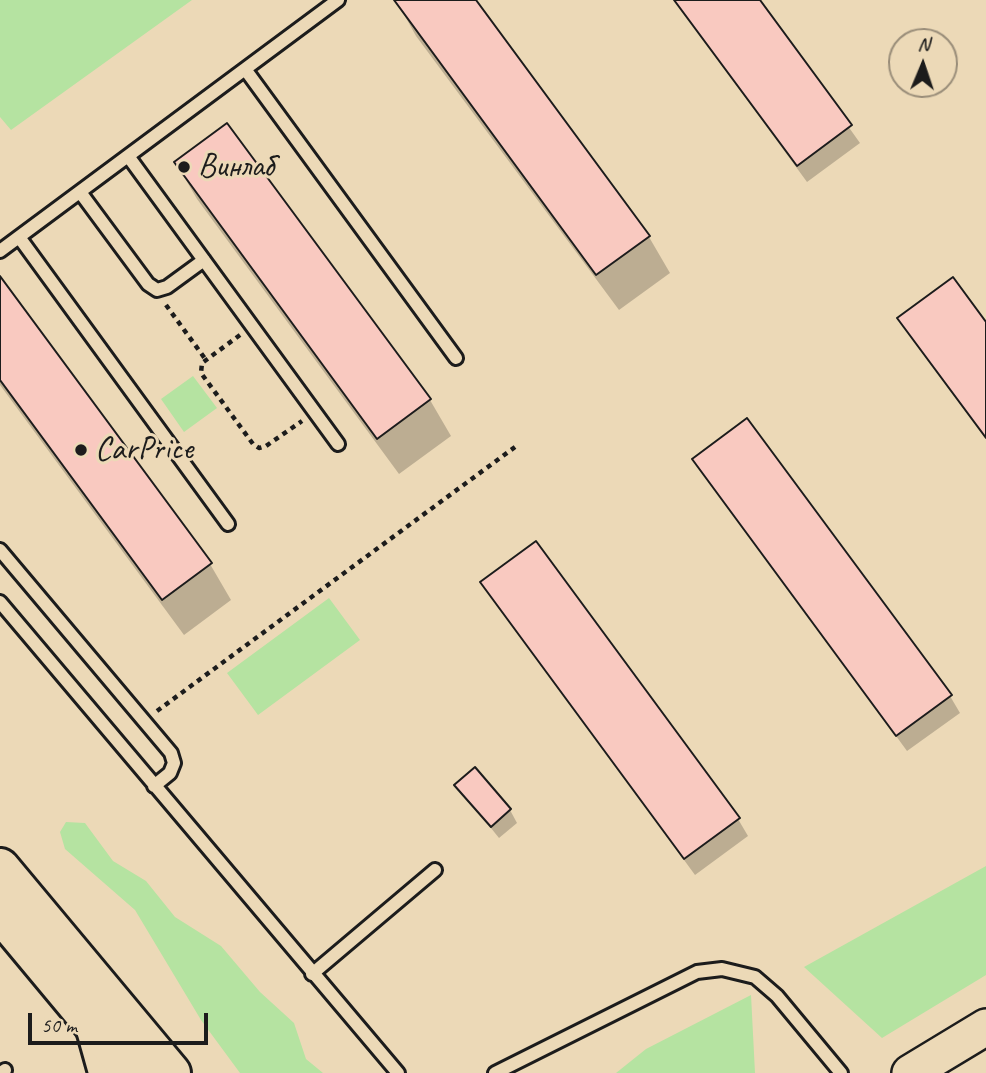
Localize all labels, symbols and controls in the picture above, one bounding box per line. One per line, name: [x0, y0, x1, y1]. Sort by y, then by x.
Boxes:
north arrow: [888, 28, 958, 98]
text: N: [917, 32, 930, 56]
place label: Винлаб: [198, 147, 273, 187]
marker: Винлаб: [176, 159, 192, 175]
place label: CarPrice: [95, 430, 193, 470]
marker: CarPrice: [73, 442, 89, 458]
scale bar: [32, 1000, 212, 1044]
text: 50 m: [41, 1012, 77, 1038]

